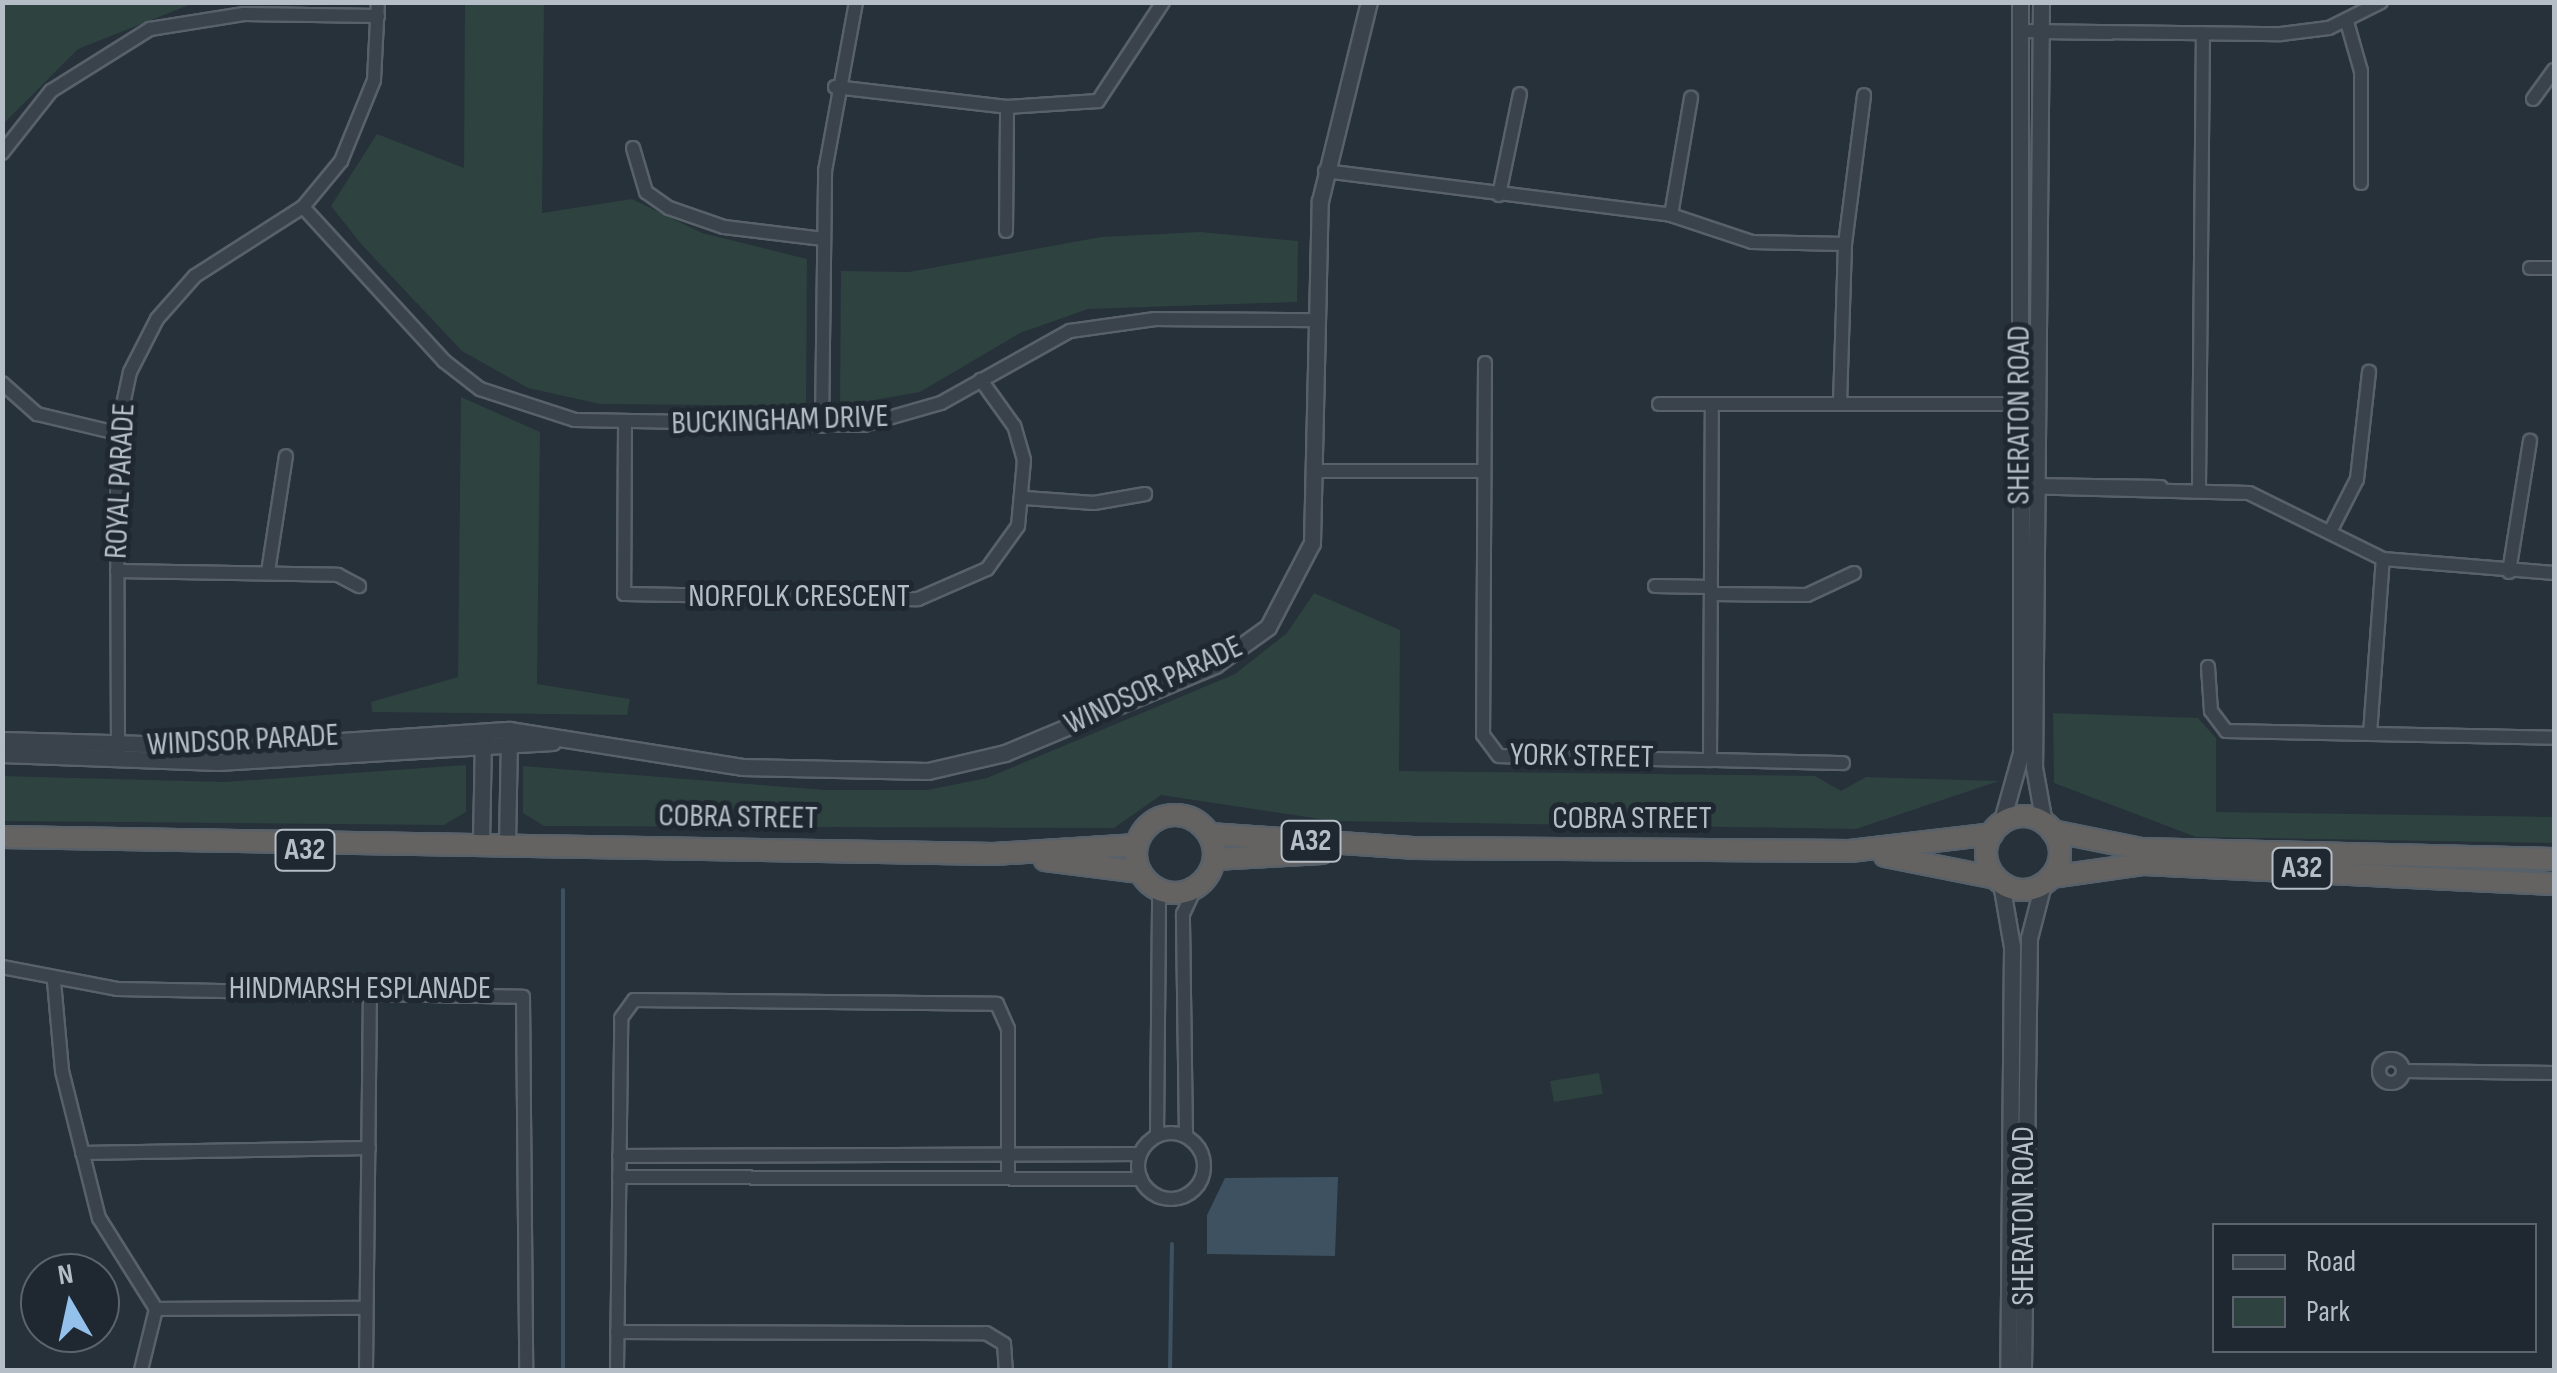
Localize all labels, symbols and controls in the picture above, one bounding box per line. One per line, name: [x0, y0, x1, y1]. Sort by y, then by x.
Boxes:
street label: SHERATON ROAD: [2001, 325, 2039, 505]
street label: BUCKINGHAM DRIVE: [671, 398, 889, 444]
street label: ROYAL PARADE: [98, 402, 144, 560]
street label: NORFOLK CRESCENT: [688, 578, 910, 616]
street label: WINDSOR PARADE: [1059, 628, 1249, 744]
street label: WINDSOR PARADE: [146, 717, 340, 765]
street label: YORK STREET: [1510, 737, 1654, 777]
street label: COBRA STREET: [658, 797, 818, 839]
street label: COBRA STREET: [1552, 800, 1712, 838]
road number: A32: [1278, 816, 1344, 866]
road number: A32: [272, 825, 338, 875]
road number: A32: [2270, 843, 2334, 893]
street label: HINDMARSH ESPLANADE: [229, 970, 491, 1008]
street label: SHERATON ROAD: [2005, 1126, 2043, 1306]
legend: [2212, 1223, 2537, 1353]
text: Road: [2306, 1244, 2356, 1280]
north arrow: [20, 1253, 120, 1353]
text: N: [56, 1257, 75, 1292]
text: Park: [2306, 1294, 2350, 1330]

